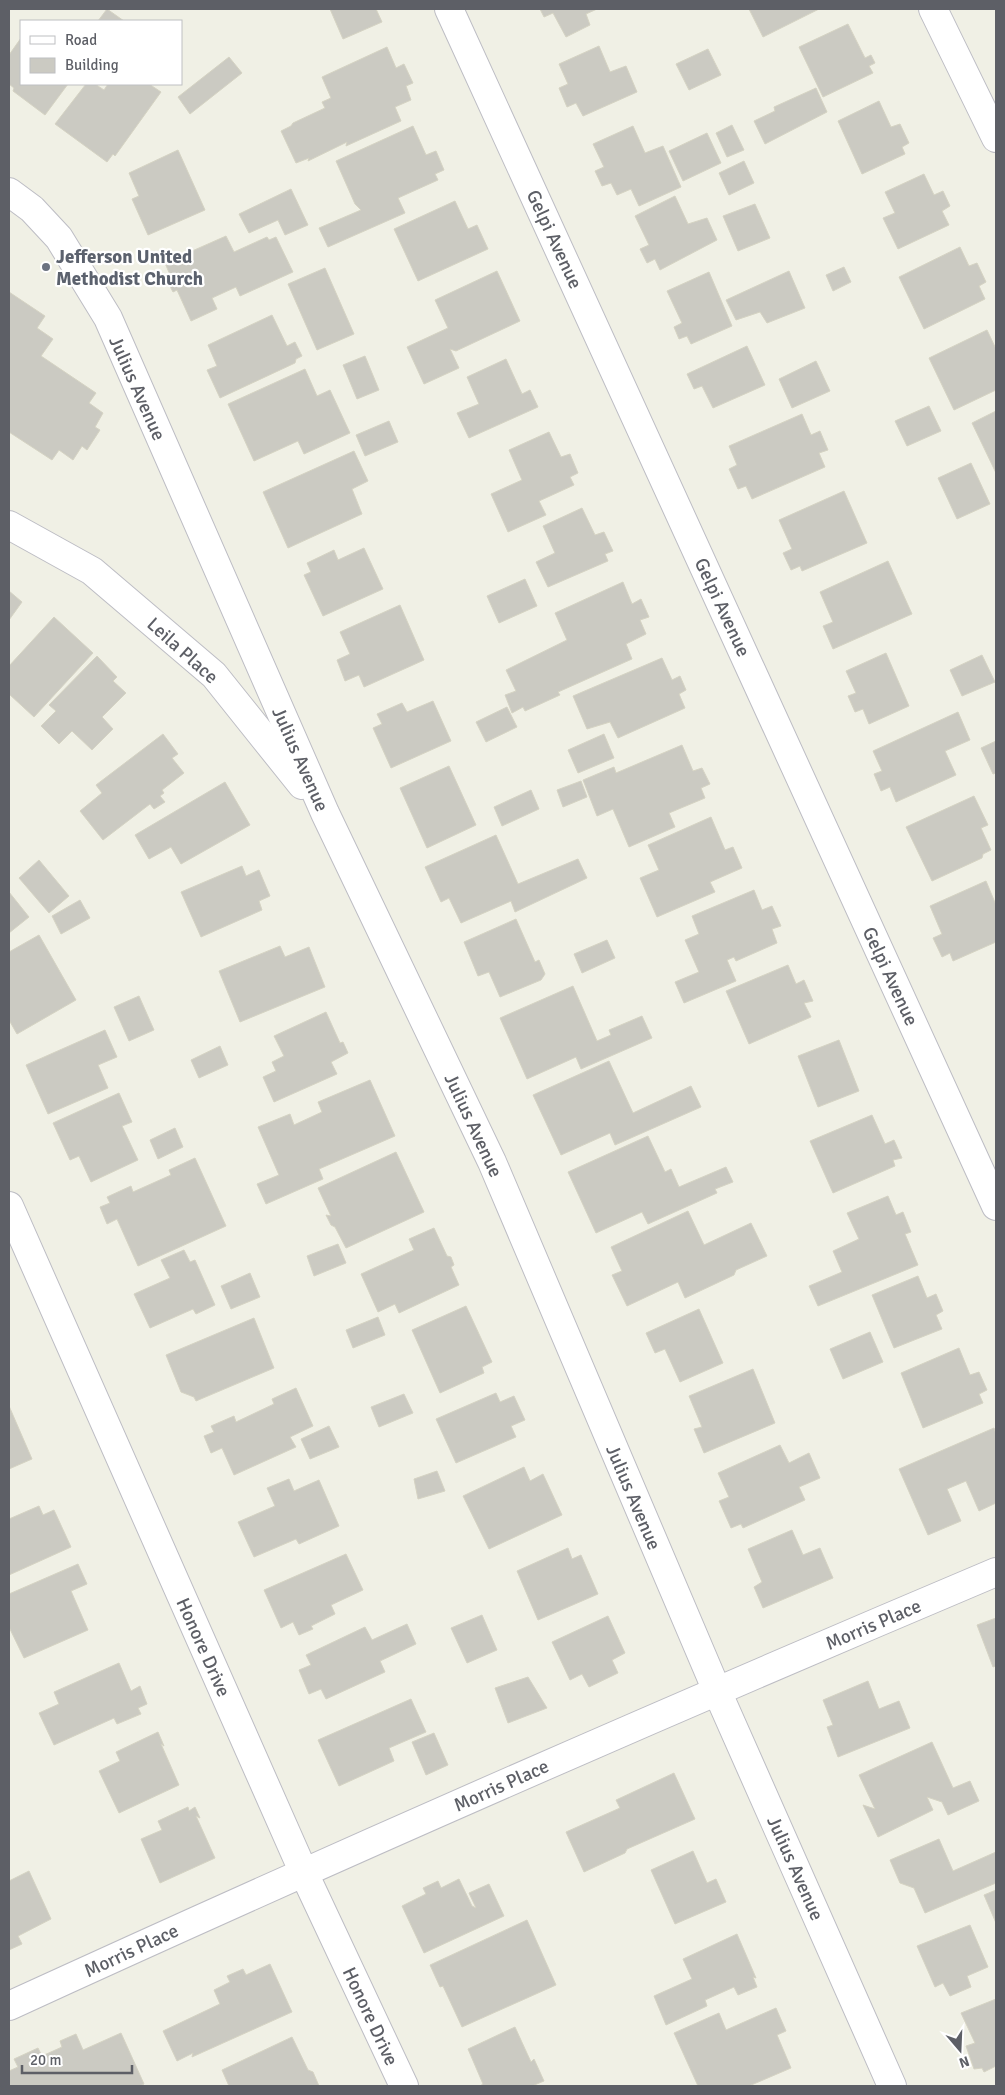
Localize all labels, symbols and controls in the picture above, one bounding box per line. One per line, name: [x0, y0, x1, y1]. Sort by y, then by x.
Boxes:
legend: [20, 20, 182, 85]
text: Road: [65, 31, 97, 49]
text: Building: [65, 56, 119, 74]
street label: Gelpi Avenue: [521, 186, 587, 293]
place label: Jefferson United Methodist Church: [56, 245, 203, 291]
marker: Jefferson United Methodist Church: [40, 261, 52, 273]
street label: Julius Avenue: [103, 332, 171, 444]
street label: Gelpi Avenue: [689, 554, 755, 661]
street label: Leila Place: [142, 612, 223, 689]
street label: Julius Avenue: [266, 703, 334, 815]
street label: Gelpi Avenue: [857, 923, 923, 1030]
street label: Julius Avenue: [439, 1070, 508, 1181]
street label: Julius Avenue: [600, 1441, 666, 1554]
street label: Honore Drive: [171, 1594, 236, 1701]
street label: Morris Place: [822, 1594, 925, 1656]
street label: Morris Place: [450, 1754, 553, 1818]
street label: Julius Avenue: [761, 1812, 829, 1924]
street label: Morris Place: [80, 1919, 182, 1983]
street label: Honore Drive: [337, 1963, 403, 2069]
north arrow: [935, 2025, 985, 2075]
scale bar: [22, 2042, 132, 2074]
text: 20 m: [30, 2051, 61, 2069]
text: N: [957, 2052, 971, 2071]

